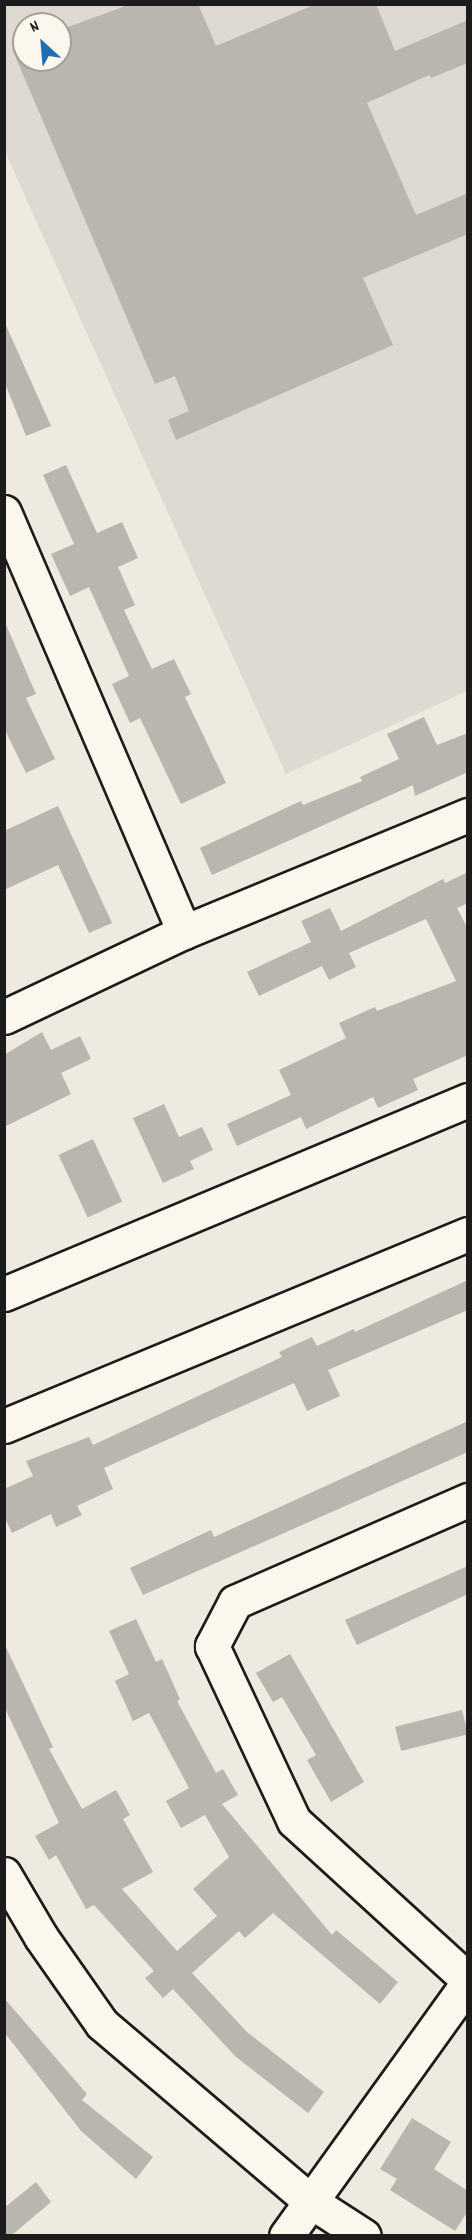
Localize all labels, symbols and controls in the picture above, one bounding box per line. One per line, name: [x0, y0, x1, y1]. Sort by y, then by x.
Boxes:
north arrow: [12, 12, 72, 72]
text: N: [26, 15, 43, 39]

